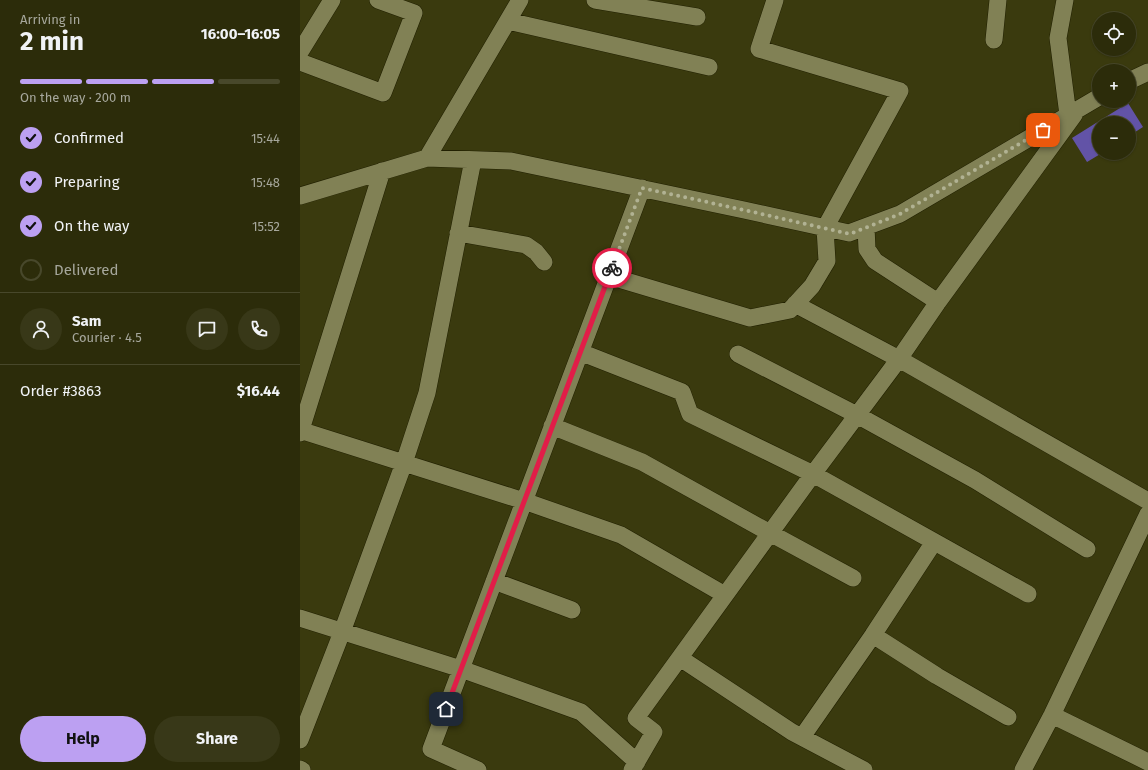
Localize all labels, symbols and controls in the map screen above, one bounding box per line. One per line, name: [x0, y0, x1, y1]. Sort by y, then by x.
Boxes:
text: Arriving in: [20, 12, 80, 27]
map controls: [1092, 12, 1136, 160]
button: locate: [1092, 12, 1136, 56]
text: 16:00–16:05: [201, 25, 280, 43]
text: 2 min: [20, 26, 84, 57]
button: +: [1092, 64, 1136, 108]
text: On the way · 200 m: [20, 90, 131, 105]
pin: [1026, 113, 1060, 147]
button: −: [1092, 116, 1136, 160]
icon: bag: [1032, 119, 1054, 141]
icon: check: [20, 127, 42, 149]
text: Confirmed: [54, 129, 124, 147]
text: 15:44: [251, 131, 280, 146]
icon: check: [20, 171, 42, 193]
text: Preparing: [54, 173, 119, 191]
text: 15:48: [251, 175, 280, 190]
icon: check: [20, 215, 42, 237]
text: On the way: [54, 217, 129, 235]
text: 15:52: [252, 219, 280, 234]
courier: [592, 248, 632, 288]
icon: bike: [601, 257, 623, 279]
text: Delivered: [54, 261, 118, 279]
button: person: [20, 308, 62, 350]
button: chat: [186, 308, 228, 350]
button: phone: [238, 308, 280, 350]
text: Sam: [72, 312, 101, 330]
text: Courier · 4.5: [72, 330, 142, 345]
text: Order #3863: [20, 382, 101, 400]
text: $16.44: [237, 382, 280, 400]
pin: [429, 692, 463, 726]
icon: home: [435, 698, 457, 720]
button: Help: [20, 716, 146, 762]
button: Share: [154, 716, 280, 762]

